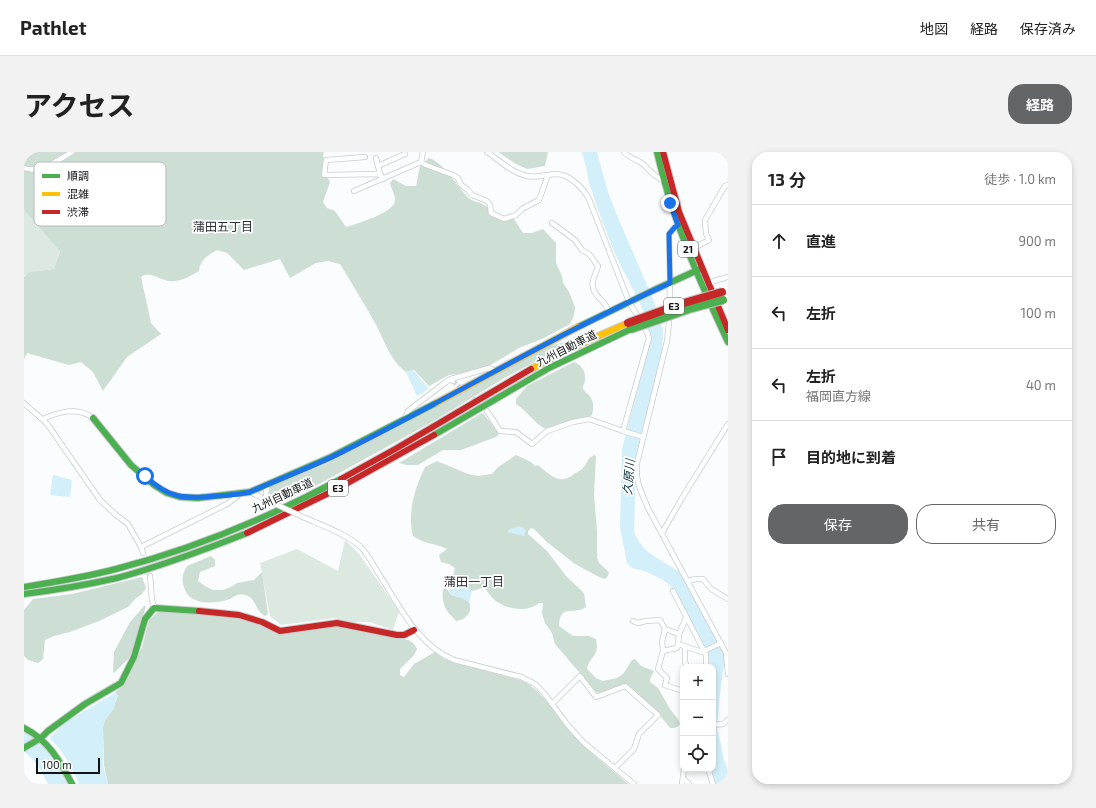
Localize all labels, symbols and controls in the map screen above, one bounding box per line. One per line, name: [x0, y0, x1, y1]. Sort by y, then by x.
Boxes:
text: Pathlet: [20, 16, 86, 39]
text: 地図: [920, 20, 948, 37]
text: 経路: [970, 20, 998, 37]
text: 保存済み: [1020, 20, 1076, 37]
button: 経路: [1008, 84, 1072, 124]
text: アクセス: [24, 88, 135, 122]
legend: [34, 162, 166, 226]
text: 順調: [67, 169, 89, 182]
text: 13 分: [768, 169, 806, 189]
text: 徒歩 · 1.0 km: [984, 171, 1056, 187]
text: 混雑: [67, 187, 89, 200]
route end: [661, 194, 679, 212]
text: 渋滞: [67, 205, 89, 218]
district label: 蒲田五丁目: [193, 219, 253, 233]
icon: ahead: [768, 230, 790, 252]
text: 直進: [806, 232, 836, 250]
text: 900 m: [1019, 233, 1056, 249]
road number: 21: [678, 241, 698, 257]
road number: E3: [664, 298, 684, 314]
icon: left: [768, 302, 790, 324]
text: 左折: [806, 304, 836, 322]
text: 100 m: [1021, 305, 1056, 321]
street label: 九州自動車道: [534, 327, 598, 369]
text: 左折: [806, 367, 836, 385]
icon: left: [768, 374, 790, 396]
text: 40 m: [1026, 377, 1056, 393]
text: 福岡直方線: [806, 388, 871, 404]
icon: arrive: [768, 446, 790, 468]
text: 目的地に到着: [806, 448, 896, 466]
water label: 久原川: [619, 456, 637, 496]
route start: [136, 467, 154, 485]
street label: 九州自動車道: [249, 475, 315, 515]
road number: E3: [328, 480, 348, 496]
button: 保存: [768, 504, 908, 544]
button: 共有: [916, 504, 1056, 544]
district label: 蒲田一丁目: [444, 574, 504, 588]
map controls: [680, 664, 716, 772]
button: +: [680, 664, 716, 700]
button: −: [680, 700, 716, 736]
button: locate: [680, 736, 716, 772]
scale bar: [36, 756, 100, 775]
text: 100 m: [42, 758, 72, 771]

